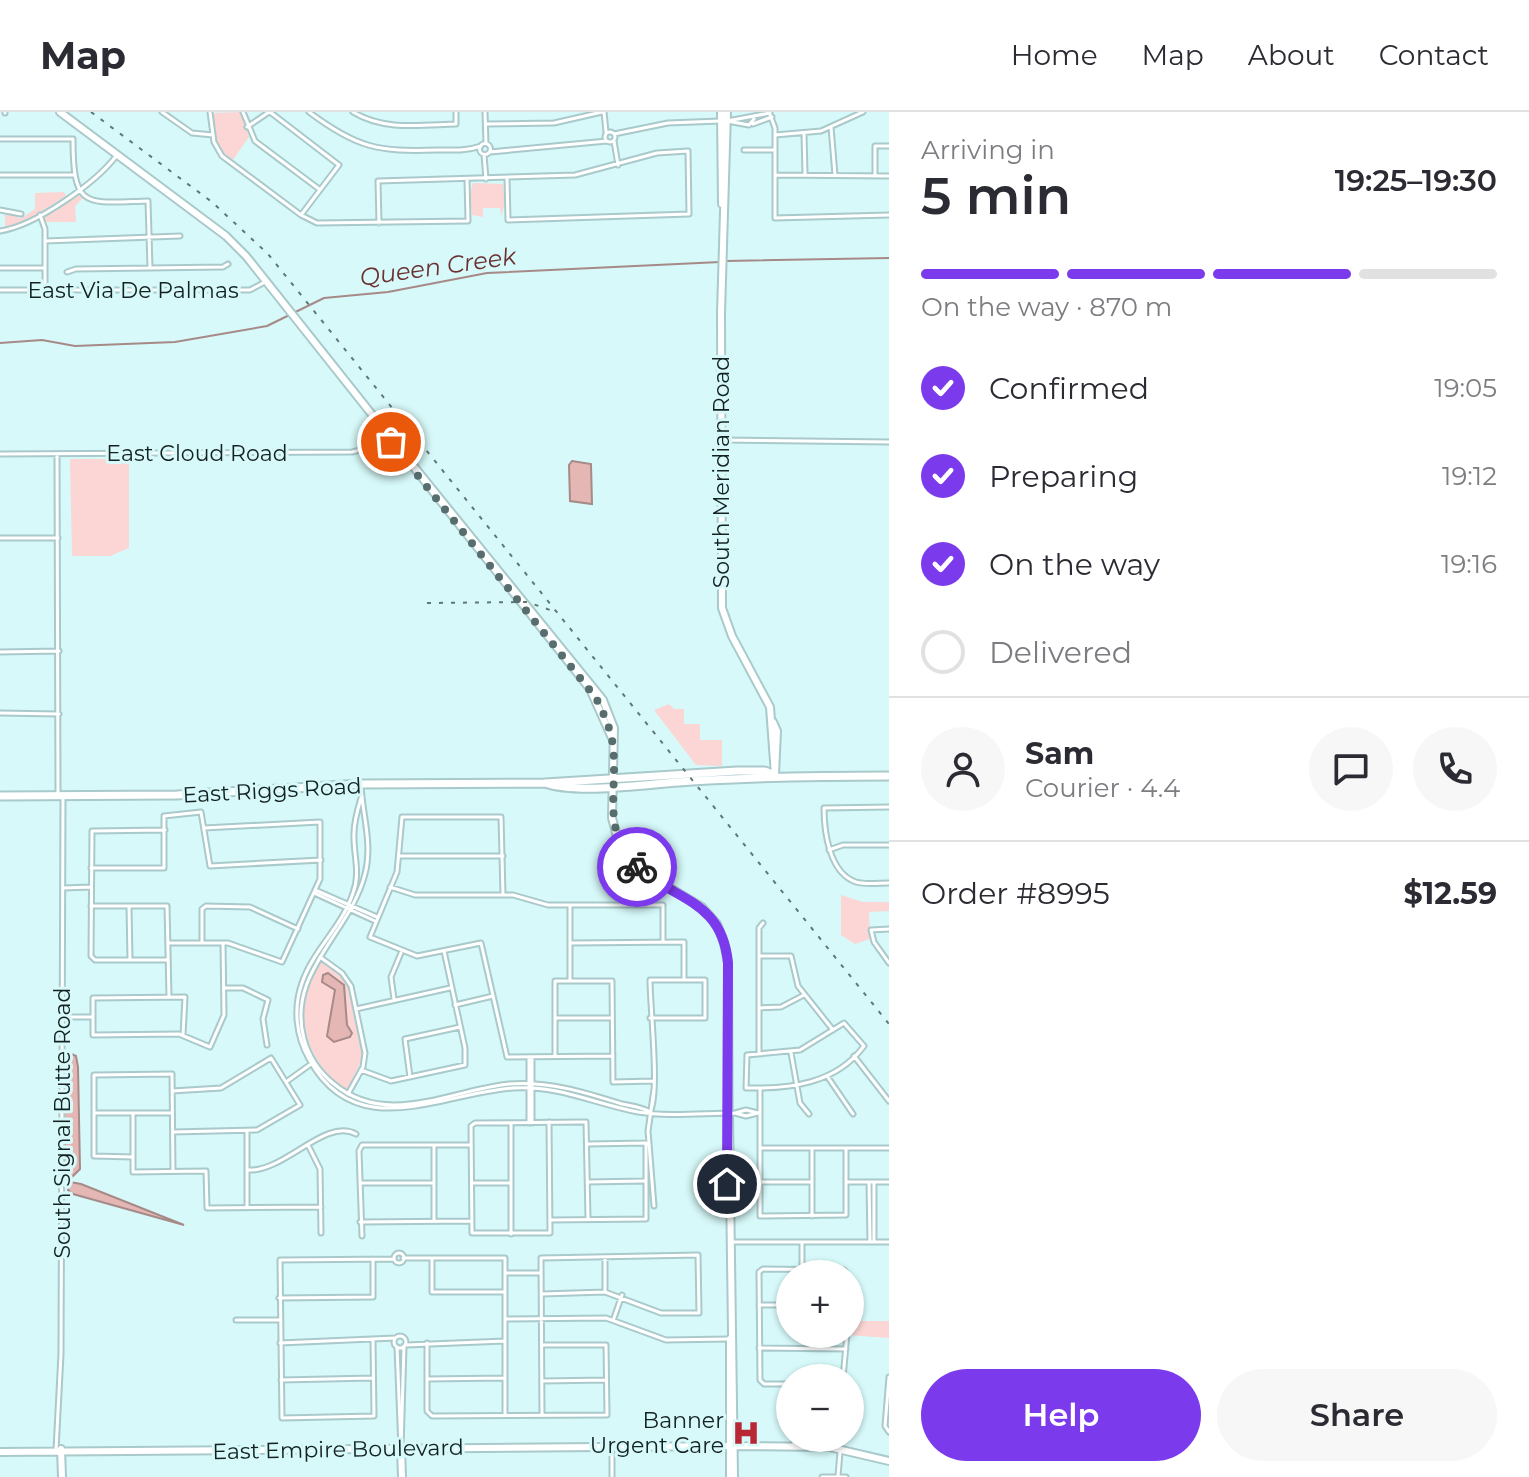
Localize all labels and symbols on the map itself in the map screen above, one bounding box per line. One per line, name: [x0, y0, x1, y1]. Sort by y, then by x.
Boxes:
water label: Queen Creek: [358, 241, 520, 292]
street label: East Via De Palmas: [27, 277, 239, 304]
street label: South Meridian Road: [708, 356, 735, 588]
pin: [357, 408, 425, 476]
street label: East Cloud Road: [106, 440, 288, 467]
street label: East Riggs Road: [182, 772, 362, 809]
courier: [597, 827, 677, 907]
street label: South Signal Butte Road: [49, 988, 76, 1258]
pin: [693, 1150, 761, 1218]
place label: Banner Urgent Care: [590, 1407, 724, 1459]
hospital icon: Banner Urgent Care: [731, 1418, 761, 1448]
street label: East Empire Boulevard: [212, 1434, 464, 1465]

